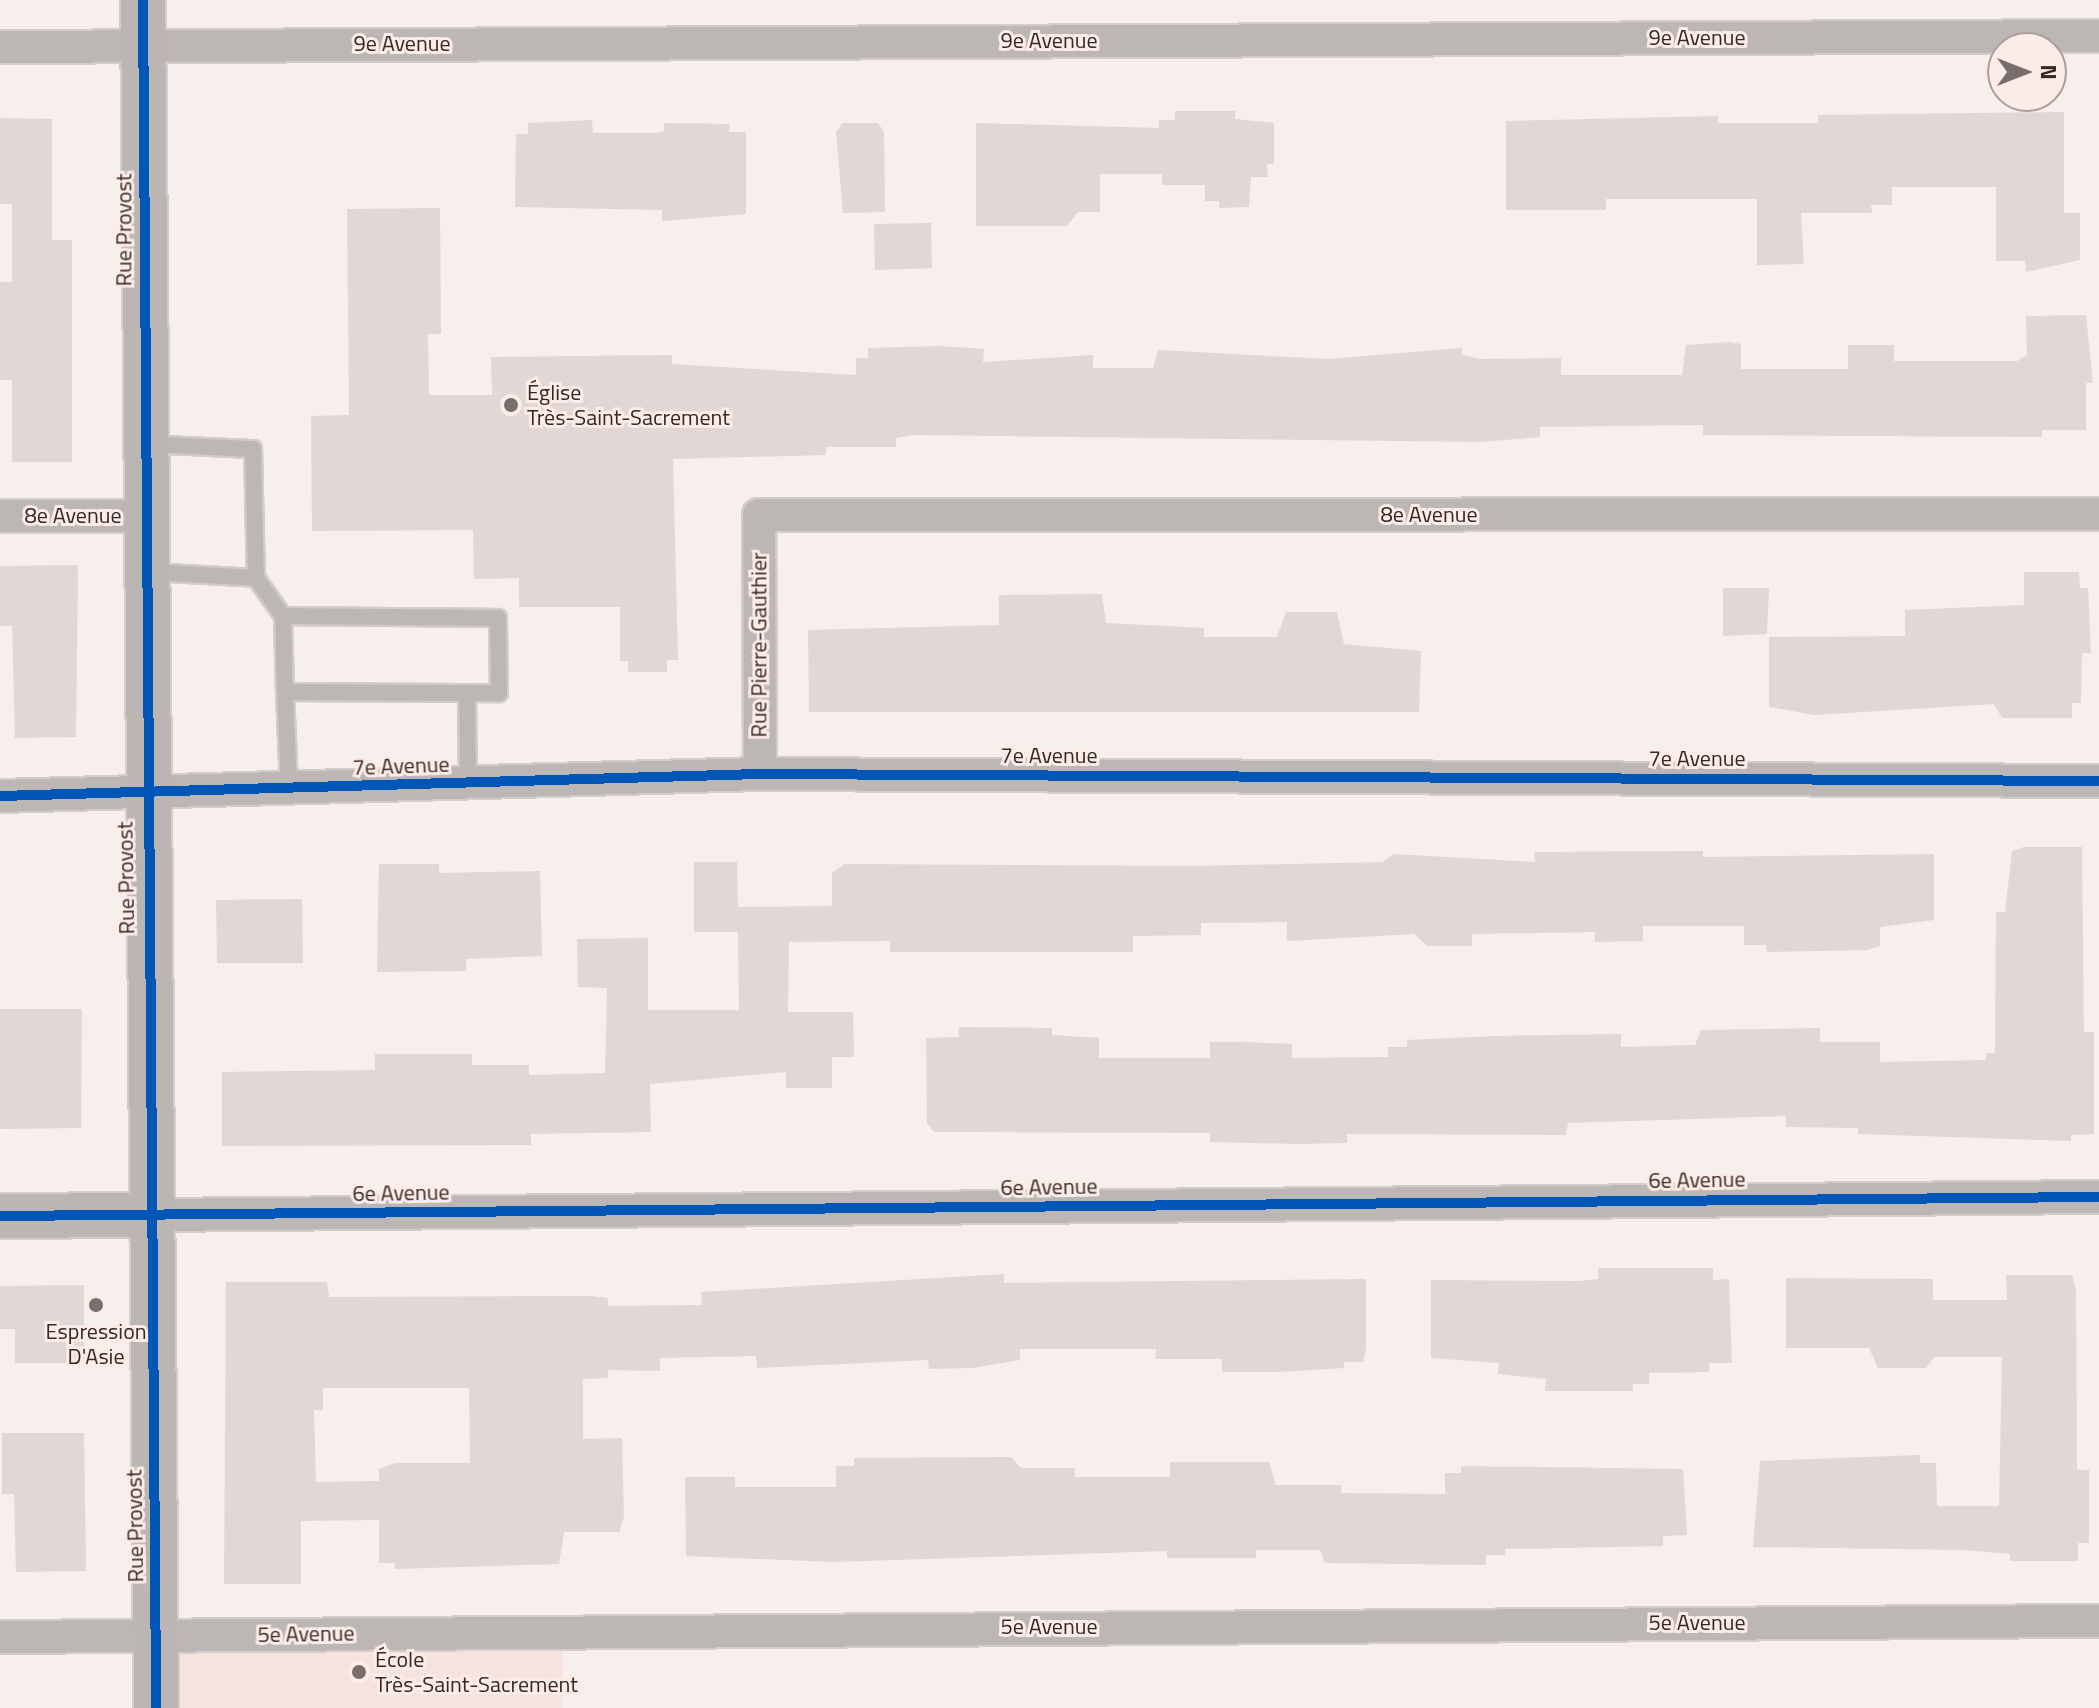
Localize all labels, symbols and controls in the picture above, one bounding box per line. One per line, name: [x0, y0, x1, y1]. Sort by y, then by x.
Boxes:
street label: 9e Avenue: [1648, 25, 1746, 51]
street label: 9e Avenue: [1000, 28, 1098, 54]
street label: 9e Avenue: [353, 31, 451, 57]
north arrow: [1987, 32, 2067, 112]
text: N: [2032, 64, 2066, 80]
street label: Rue Provost: [111, 174, 137, 286]
place label: Église Très-Saint-Sacrement: [527, 379, 730, 430]
marker: Église Très-Saint-Sacrement: [502, 396, 520, 414]
street label: 8e Avenue: [1380, 502, 1478, 528]
street label: 8e Avenue: [24, 503, 122, 529]
street label: Rue Pierre-Gauthier: [746, 552, 772, 738]
street label: 7e Avenue: [1000, 743, 1098, 769]
street label: 7e Avenue: [1648, 746, 1746, 772]
street label: 7e Avenue: [352, 751, 450, 781]
street label: Rue Provost: [112, 821, 140, 935]
street label: 6e Avenue: [1648, 1166, 1746, 1194]
street label: 6e Avenue: [1000, 1173, 1098, 1201]
street label: 6e Avenue: [352, 1179, 450, 1207]
marker: Espression D'Asie: [87, 1296, 105, 1314]
place label: Espression D'Asie: [45, 1318, 147, 1370]
street label: Rue Provost: [121, 1469, 149, 1583]
street label: 5e Avenue: [1648, 1610, 1746, 1636]
street label: 5e Avenue: [1000, 1614, 1098, 1640]
street label: 5e Avenue: [257, 1620, 355, 1648]
place label: École Très-Saint-Sacrement: [375, 1646, 578, 1698]
marker: École Très-Saint-Sacrement: [350, 1663, 368, 1681]

